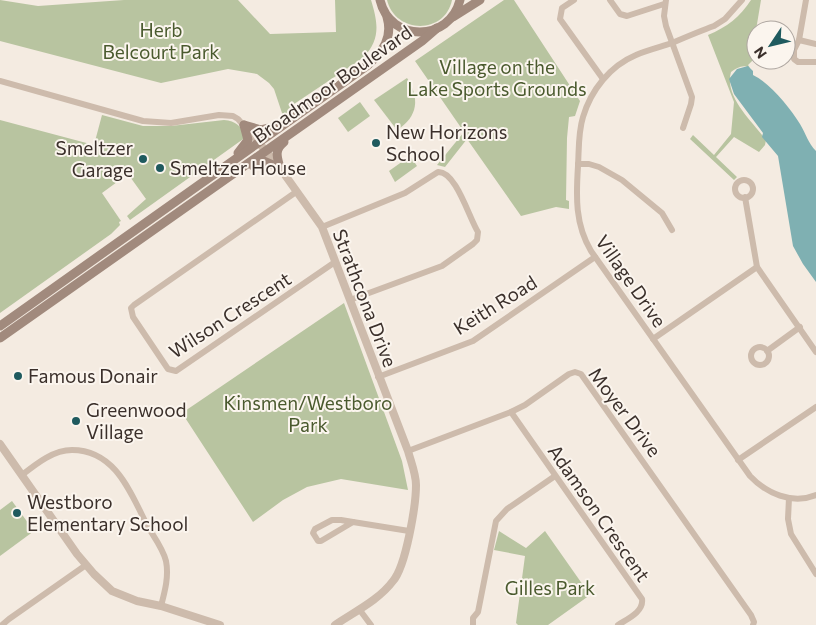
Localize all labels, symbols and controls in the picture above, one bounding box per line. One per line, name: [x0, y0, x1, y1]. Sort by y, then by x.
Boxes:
park label: Herb Belcourt Park: [102, 18, 220, 63]
street label: Broadmoor Boulevard: [248, 20, 416, 147]
north arrow: [746, 20, 796, 70]
text: N: [750, 44, 770, 62]
park label: Village on the Lake Sports Grounds: [407, 55, 587, 100]
place label: New Horizons School: [386, 120, 507, 165]
place label: Smeltzer Garage: [56, 136, 133, 181]
marker: New Horizons School: [370, 137, 382, 149]
marker: Smeltzer Garage: [137, 153, 149, 165]
place label: Smeltzer House: [170, 156, 306, 179]
marker: Smeltzer House: [154, 162, 166, 174]
street label: Strathcona Drive: [329, 226, 402, 370]
street label: Village Drive: [591, 230, 672, 331]
street label: Wilson Crescent: [164, 267, 295, 363]
street label: Keith Road: [449, 270, 541, 339]
street label: Moyer Drive: [584, 363, 666, 461]
place label: Famous Donair: [28, 364, 158, 387]
marker: Famous Donair: [12, 370, 24, 382]
park label: Kinsmen/Westboro Park: [224, 391, 392, 436]
place label: Greenwood Village: [86, 398, 186, 443]
marker: Greenwood Village: [70, 415, 82, 427]
street label: Adamson Crescent: [544, 440, 655, 586]
place label: Westboro Elementary School: [27, 490, 188, 535]
marker: Westboro Elementary School: [11, 507, 23, 519]
park label: Gilles Park: [505, 576, 595, 599]

